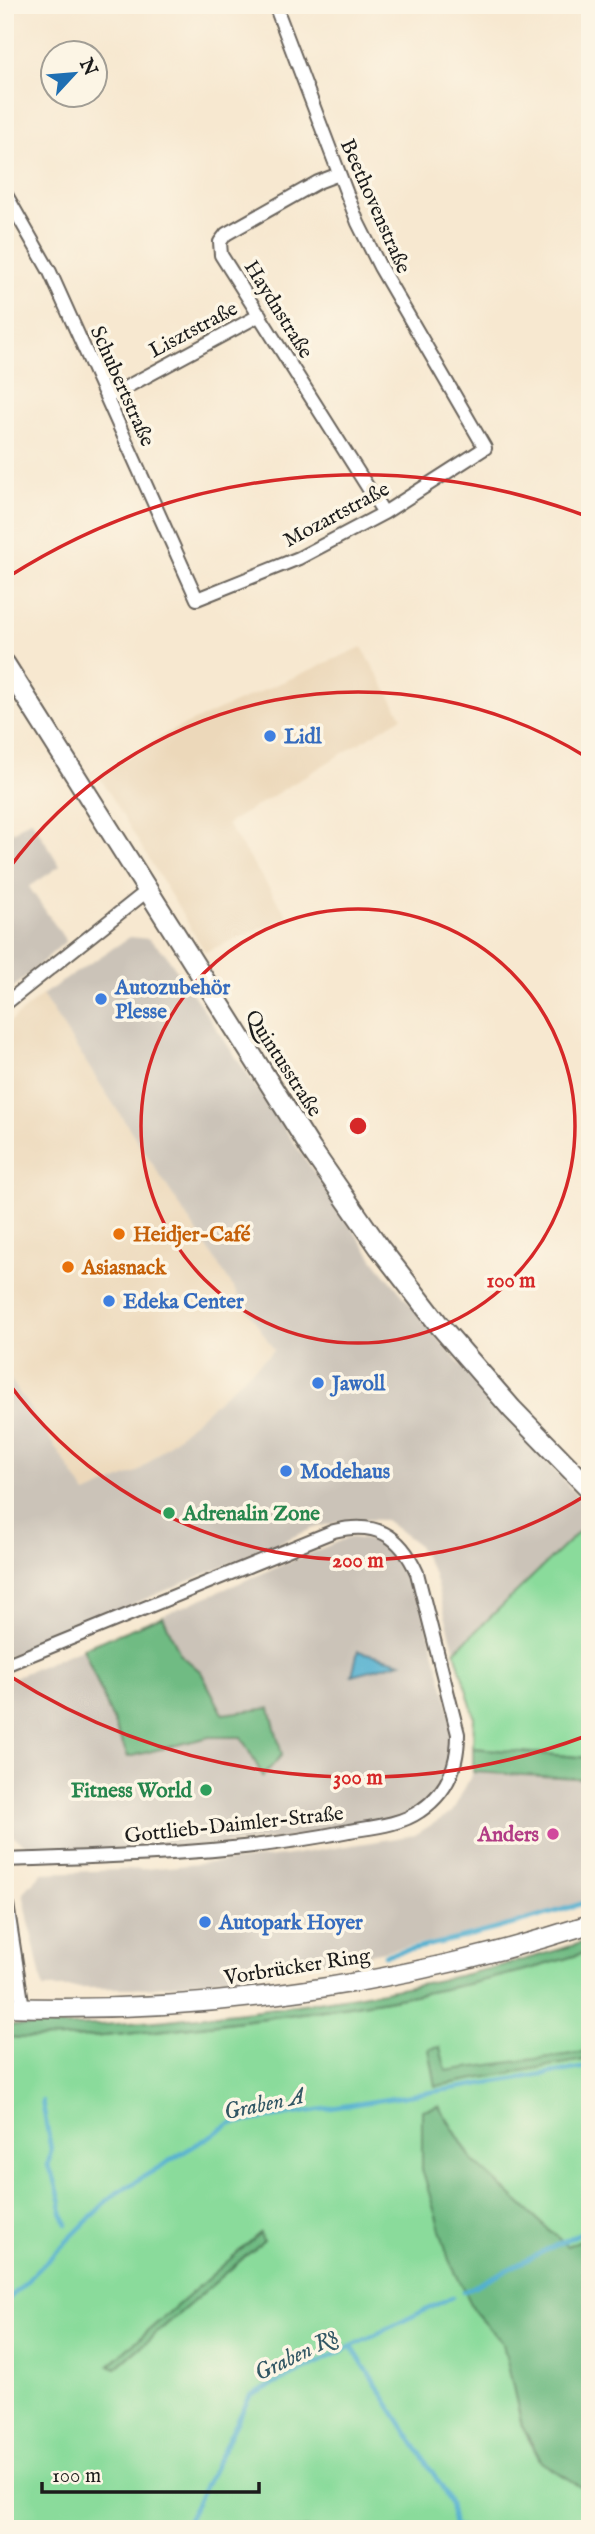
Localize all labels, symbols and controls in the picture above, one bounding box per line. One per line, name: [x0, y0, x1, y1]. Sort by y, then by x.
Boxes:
north arrow: [38, 38, 108, 108]
text: N: [73, 54, 102, 81]
street label: Beethovenstraße: [333, 135, 416, 278]
street label: Haydnstraße: [237, 256, 319, 364]
street label: Lisztstraße: [145, 296, 243, 365]
street label: Schubertstraße: [83, 322, 160, 452]
street label: Mozartstraße: [279, 476, 395, 555]
place label: Lidl: [284, 724, 323, 751]
marker: Lidl: [262, 728, 278, 744]
place label: Autozubehör Plesse: [114, 975, 230, 1026]
marker: Autozubehör Plesse: [93, 991, 109, 1007]
street label: Quintusstraße: [238, 1005, 328, 1123]
centre of rings: [346, 1114, 370, 1138]
place label: Heidjer-Café: [133, 1222, 251, 1249]
marker: Heidjer-Café: [111, 1226, 127, 1242]
place label: Asiasnack: [81, 1255, 167, 1282]
marker: Asiasnack: [60, 1259, 76, 1275]
text: 100 m: [486, 1268, 536, 1295]
place label: Edeka Center: [123, 1289, 244, 1316]
marker: Edeka Center: [101, 1293, 117, 1309]
place label: Jawoll: [329, 1371, 386, 1398]
marker: Jawoll: [310, 1375, 326, 1391]
place label: Modehaus: [300, 1459, 390, 1486]
marker: Modehaus: [278, 1463, 294, 1479]
place label: Adrenalin Zone: [182, 1501, 320, 1528]
marker: Adrenalin Zone: [161, 1505, 177, 1521]
text: 200 m: [332, 1548, 384, 1575]
text: 300 m: [333, 1765, 383, 1792]
place label: Fitness World: [71, 1778, 193, 1805]
marker: Fitness World: [198, 1782, 214, 1798]
street label: Gottlieb-Daimler-Straße: [123, 1801, 345, 1850]
place label: Anders: [477, 1822, 539, 1849]
marker: Anders: [545, 1826, 561, 1842]
place label: Autopark Hoyer: [218, 1910, 363, 1937]
marker: Autopark Hoyer: [197, 1914, 213, 1930]
street label: Vorbrücker Ring: [221, 1943, 373, 1993]
water label: Graben A: [221, 2082, 308, 2127]
water label: Graben R8: [250, 2323, 344, 2388]
scale bar: [42, 2450, 259, 2494]
text: 100 m: [52, 2463, 101, 2490]

